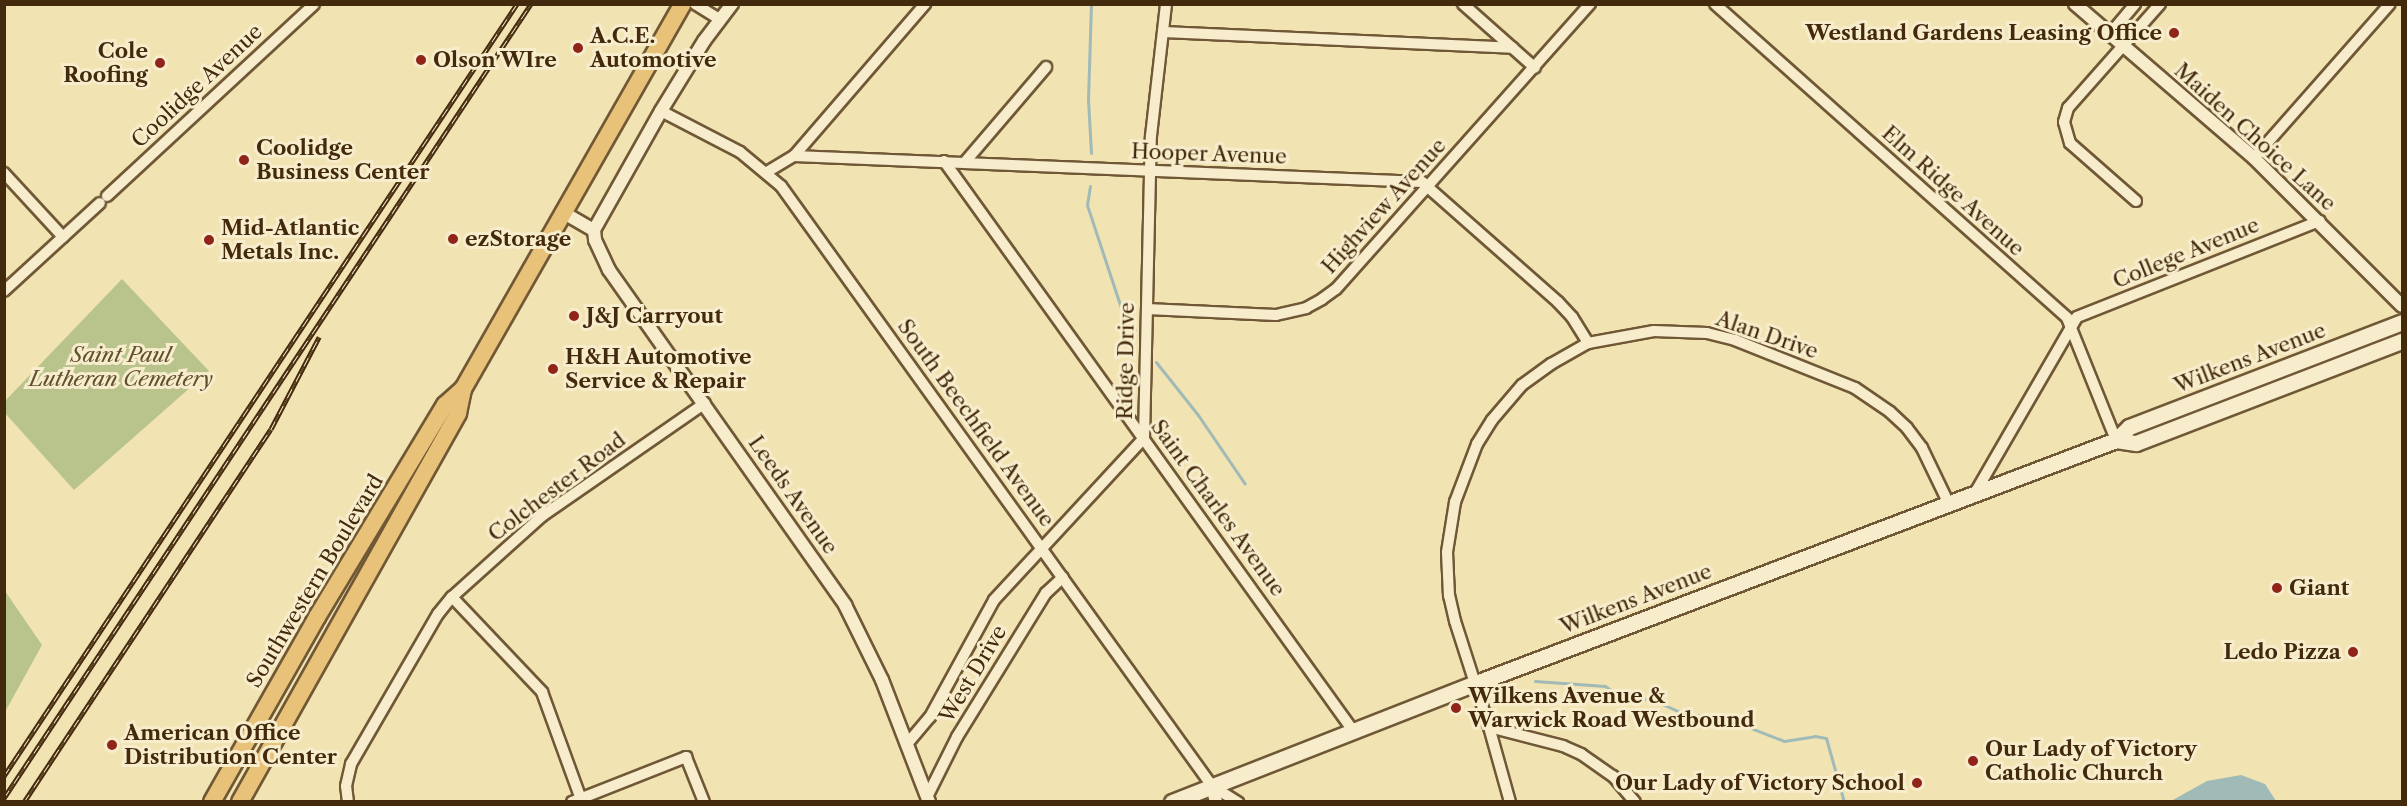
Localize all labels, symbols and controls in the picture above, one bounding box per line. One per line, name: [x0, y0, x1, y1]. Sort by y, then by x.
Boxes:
street label: Coolidge Avenue: [126, 19, 268, 153]
place label: Westland Gardens Leasing Office: [1805, 20, 2162, 46]
place label: A.C.E. Automotive: [590, 23, 717, 73]
marker: Westland Gardens Leasing Office: [2167, 26, 2181, 40]
place label: Cole Roofing: [63, 38, 148, 88]
marker: A.C.E. Automotive: [571, 41, 585, 55]
place label: Olson WIre: [433, 47, 558, 73]
marker: Olson WIre: [414, 53, 428, 67]
marker: Cole Roofing: [153, 56, 167, 70]
street label: Maiden Choice Lane: [2169, 58, 2341, 216]
street label: Elm Ridge Avenue: [1876, 120, 2030, 262]
street label: Highview Avenue: [1316, 133, 1452, 279]
place label: Coolidge Business Center: [256, 135, 429, 185]
street label: Hooper Avenue: [1130, 139, 1288, 169]
marker: Coolidge Business Center: [237, 153, 251, 167]
street label: College Avenue: [2109, 212, 2263, 294]
place label: Mid-Atlantic Metals Inc.: [221, 215, 359, 265]
place label: ezStorage: [465, 226, 571, 252]
marker: ezStorage: [446, 232, 460, 246]
marker: Mid-Atlantic Metals Inc.: [202, 233, 216, 247]
street label: Ridge Drive: [1112, 302, 1140, 420]
place label: J&J Carryout: [586, 303, 723, 329]
street label: Alan Drive: [1713, 306, 1821, 364]
marker: J&J Carryout: [567, 309, 581, 323]
street label: South Beechfield Avenue: [892, 314, 1060, 532]
street label: Wilkens Avenue: [2170, 317, 2330, 399]
park label: Saint Paul Lutheran Cemetery: [29, 342, 213, 392]
place label: H&H Automotive Service & Repair: [565, 344, 752, 394]
marker: H&H Automotive Service & Repair: [546, 362, 560, 376]
street label: Saint Charles Avenue: [1145, 415, 1291, 601]
street label: Colchester Road: [483, 427, 631, 547]
street label: Leeds Avenue: [743, 431, 843, 559]
street label: Southwestern Boulevard: [241, 470, 389, 692]
street label: Wilkens Avenue: [1556, 558, 1716, 640]
place label: Giant: [2289, 575, 2349, 601]
marker: Giant: [2270, 581, 2284, 595]
street label: West Drive: [934, 621, 1012, 727]
place label: Ledo Pizza: [2224, 639, 2341, 665]
marker: Ledo Pizza: [2346, 645, 2360, 659]
place label: Wilkens Avenue & Warwick Road Westbound: [1468, 683, 1756, 733]
marker: Wilkens Avenue & Warwick Road Westbound: [1449, 701, 1463, 715]
place label: American Office Distribution Center: [124, 720, 337, 770]
place label: Our Lady of Victory Catholic Church: [1985, 736, 2199, 786]
marker: American Office Distribution Center: [105, 738, 119, 752]
marker: Our Lady of Victory Catholic Church: [1966, 754, 1980, 768]
place label: Our Lady of Victory School: [1613, 770, 1905, 796]
marker: Our Lady of Victory School: [1910, 776, 1924, 790]

